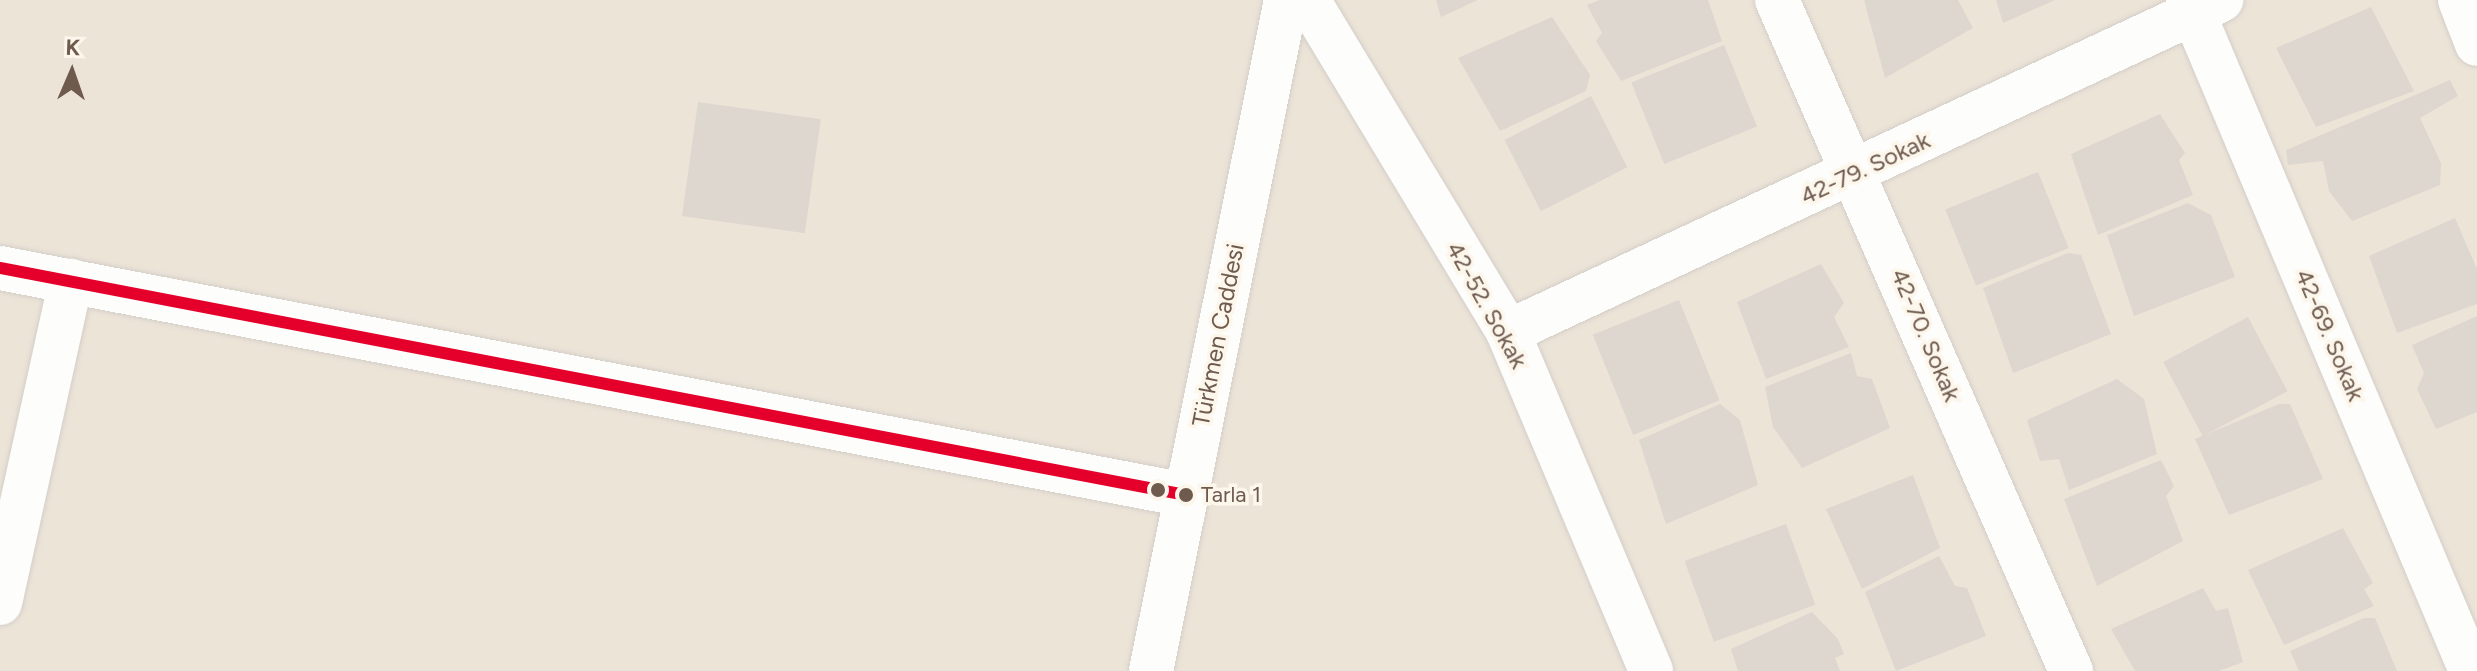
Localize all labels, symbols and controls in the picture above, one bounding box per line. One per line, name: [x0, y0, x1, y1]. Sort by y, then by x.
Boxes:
north arrow: [32, 32, 112, 112]
text: K: [65, 34, 81, 61]
street label: 42-79. Sokak: [1796, 125, 1934, 211]
street label: 42-52. Sokak: [1440, 237, 1534, 373]
street label: Türkmen Caddesi: [1186, 241, 1250, 429]
street label: 42-70. Sokak: [1885, 264, 1967, 406]
street label: 42-69. Sokak: [2289, 265, 2371, 405]
unlabelled marker: [1150, 482, 1166, 498]
place label: Tarla 1: [1201, 482, 1261, 508]
marker: Tarla 1: [1178, 487, 1194, 503]

